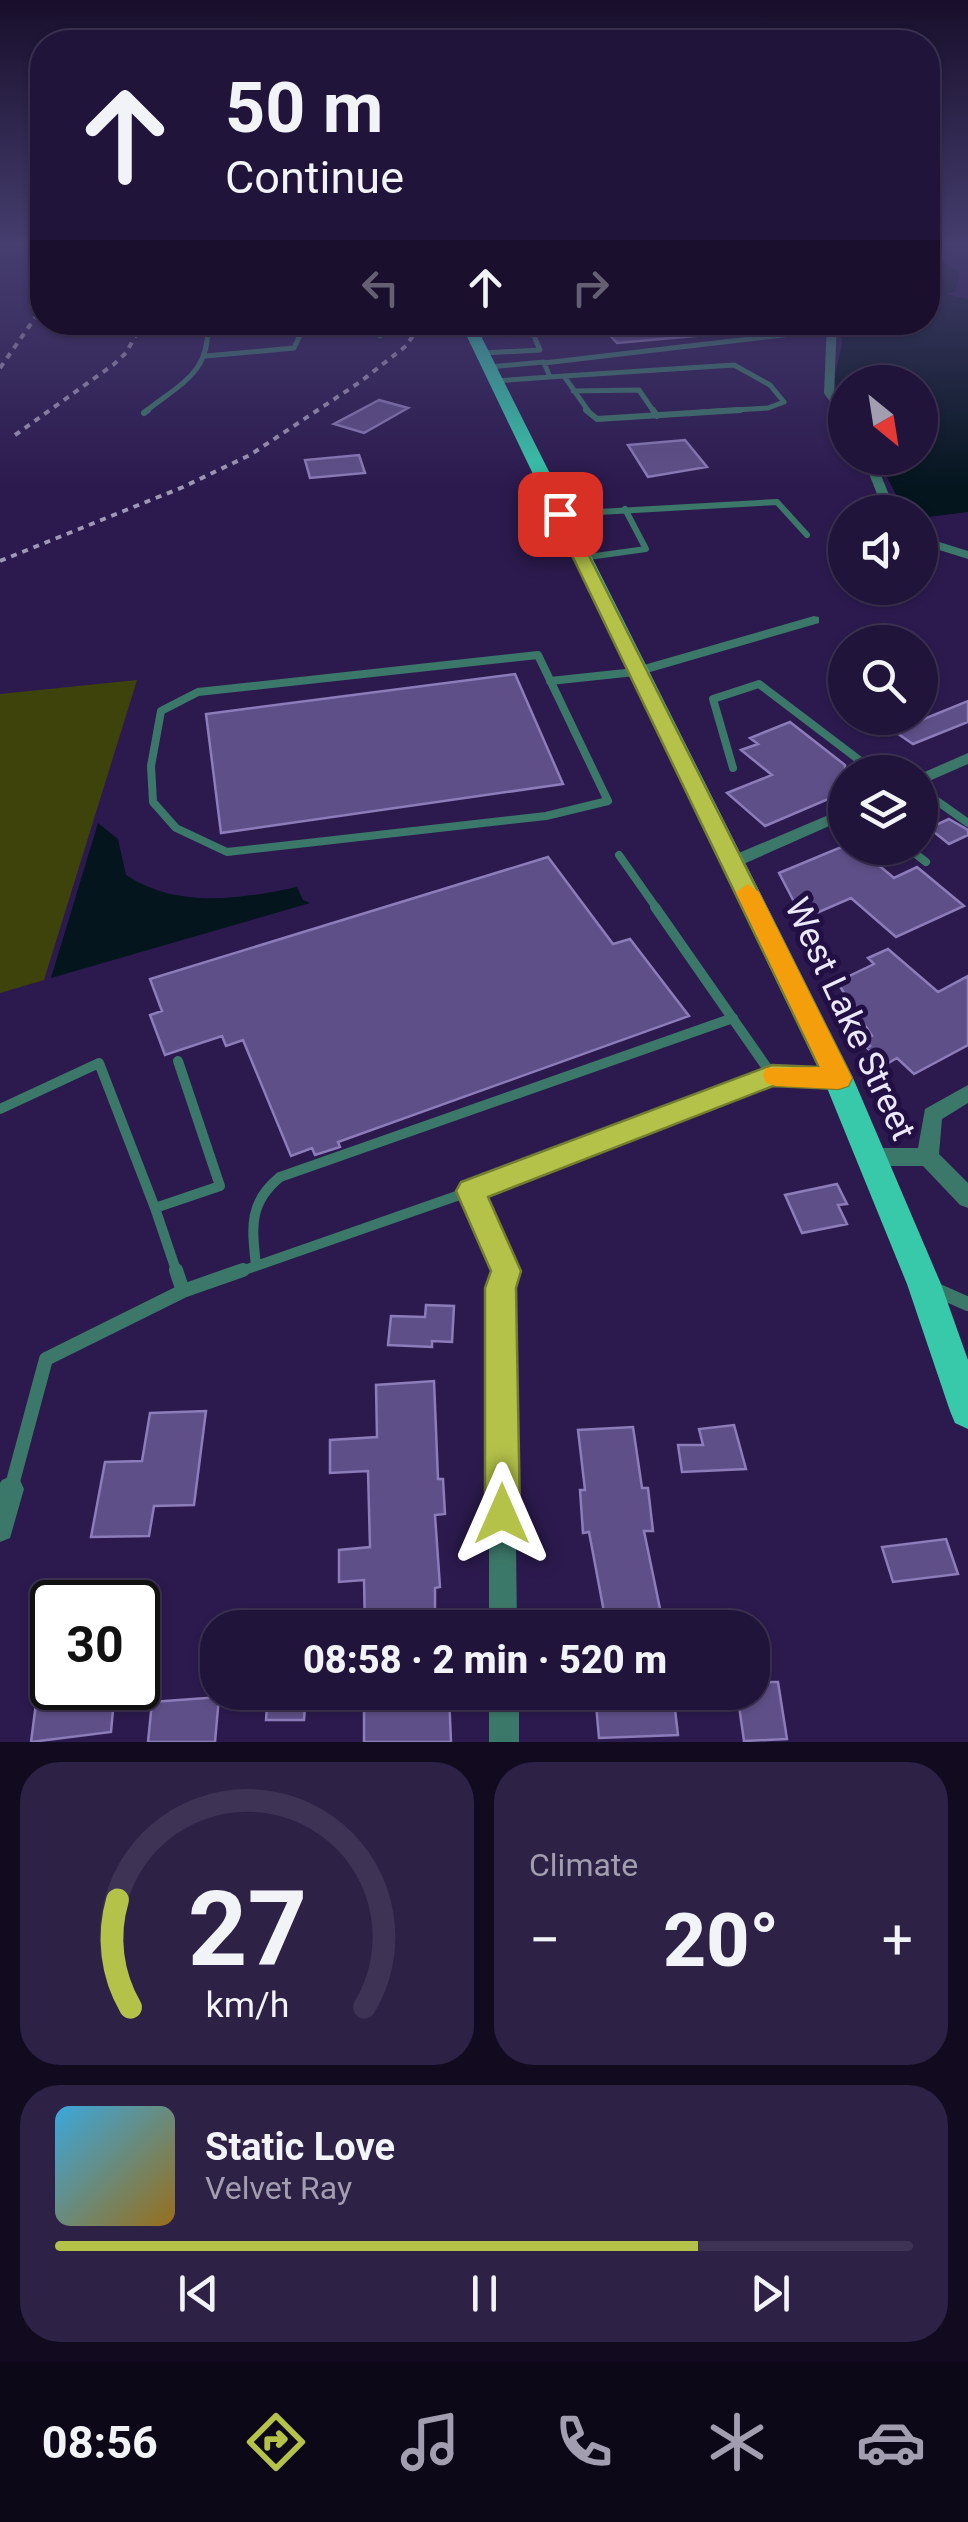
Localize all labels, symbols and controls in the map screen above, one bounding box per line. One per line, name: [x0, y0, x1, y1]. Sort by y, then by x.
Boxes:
text: 50 m: [225, 67, 383, 149]
icon: ahead: [60, 70, 190, 200]
text: Continue: [225, 151, 404, 204]
icon: left: [353, 260, 408, 315]
icon: ahead: [458, 260, 513, 315]
icon: right: [563, 260, 618, 315]
north arrow: [828, 365, 938, 475]
map controls: [828, 365, 938, 865]
pin: [518, 472, 603, 557]
icon: arrive: [533, 487, 588, 542]
button: sound: [828, 495, 938, 605]
button: search: [828, 625, 938, 735]
button: layers: [828, 755, 938, 865]
street label: West Lake Street: [776, 892, 924, 1146]
position arrow: [450, 1462, 554, 1566]
speed limit sign: 30: [30, 1580, 160, 1710]
text: 08:58 · 2 min · 520 m: [303, 1638, 667, 1682]
text: Climate: [529, 1846, 638, 1884]
text: 27: [187, 1869, 307, 1990]
text: 20°: [663, 1896, 779, 1984]
text: −: [529, 1908, 560, 1972]
text: +: [882, 1908, 913, 1972]
text: km/h: [205, 1984, 289, 2026]
text: Static Love: [205, 2125, 395, 2169]
text: Velvet Ray: [205, 2169, 352, 2207]
icon: previous: [171, 2266, 226, 2321]
icon: pause: [457, 2266, 512, 2321]
icon: next: [743, 2266, 798, 2321]
icon: directions: [241, 2407, 311, 2477]
icon: music: [395, 2407, 465, 2477]
icon: phone: [549, 2407, 619, 2477]
icon: climate: [702, 2407, 772, 2477]
icon: car: [856, 2407, 926, 2477]
text: 08:56: [42, 2416, 158, 2469]

